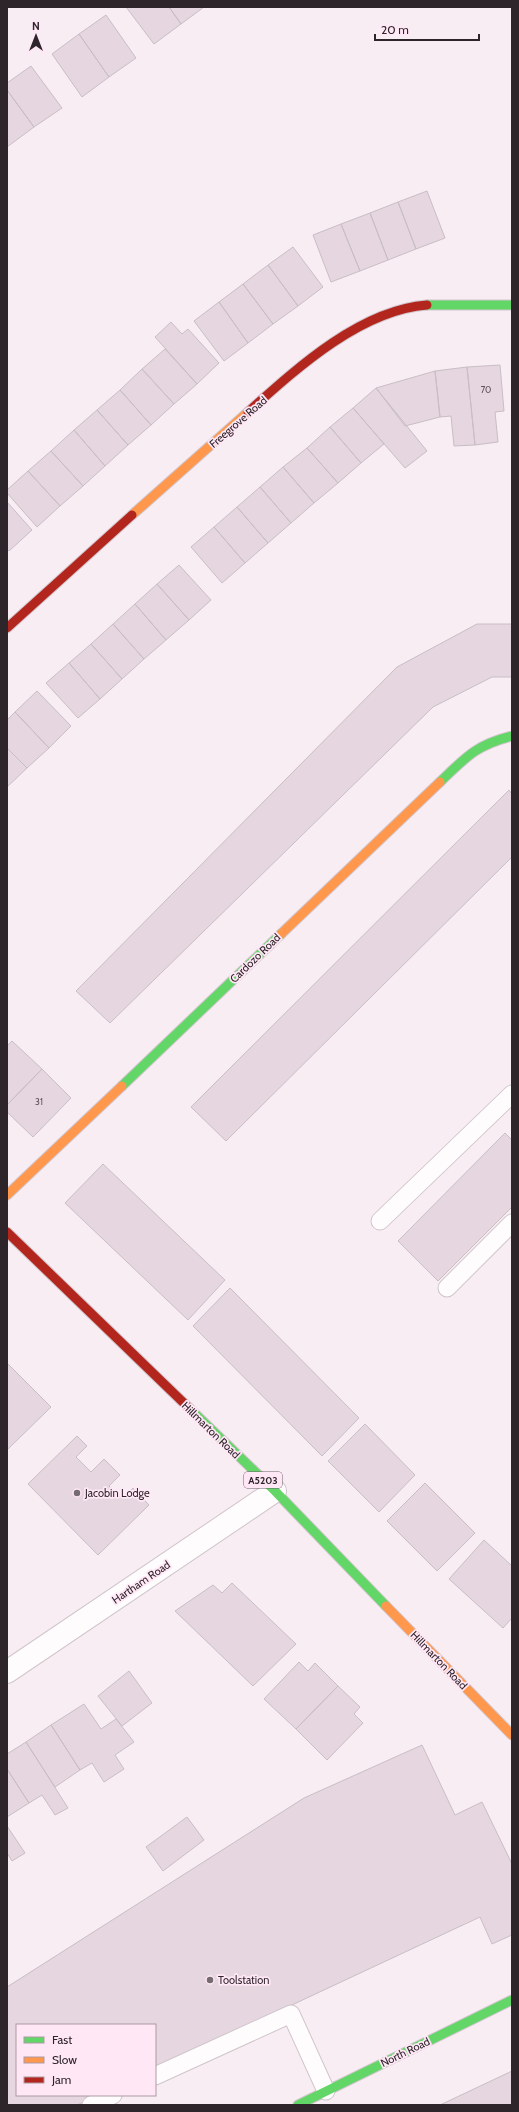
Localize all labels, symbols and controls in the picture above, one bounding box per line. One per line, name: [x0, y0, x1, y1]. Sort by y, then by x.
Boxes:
north arrow: [16, 16, 56, 56]
scale bar: [375, 16, 479, 42]
text: N: [32, 19, 40, 33]
text: 20 m: [381, 22, 409, 37]
house number: 70: [481, 384, 491, 395]
street label: Freegrove Road: [206, 393, 270, 451]
street label: Cardozo Road: [227, 930, 283, 986]
house number: 31: [35, 1096, 43, 1107]
street label: Hillmarton Road: [179, 1399, 243, 1461]
road number: A5203: [244, 1472, 282, 1488]
place label: Jacobin Lodge: [84, 1486, 150, 1500]
marker: Jacobin Lodge: [72, 1488, 82, 1498]
street label: Hartham Road: [109, 1557, 173, 1607]
street label: Hillmarton Road: [408, 1628, 470, 1692]
place label: Toolstation: [218, 1973, 269, 1987]
marker: Toolstation: [205, 1975, 215, 1985]
legend: [16, 2024, 156, 2096]
text: Fast: [52, 2032, 72, 2047]
street label: North Road: [378, 2034, 432, 2070]
text: Slow: [52, 2052, 77, 2067]
text: Jam: [51, 2072, 71, 2087]

